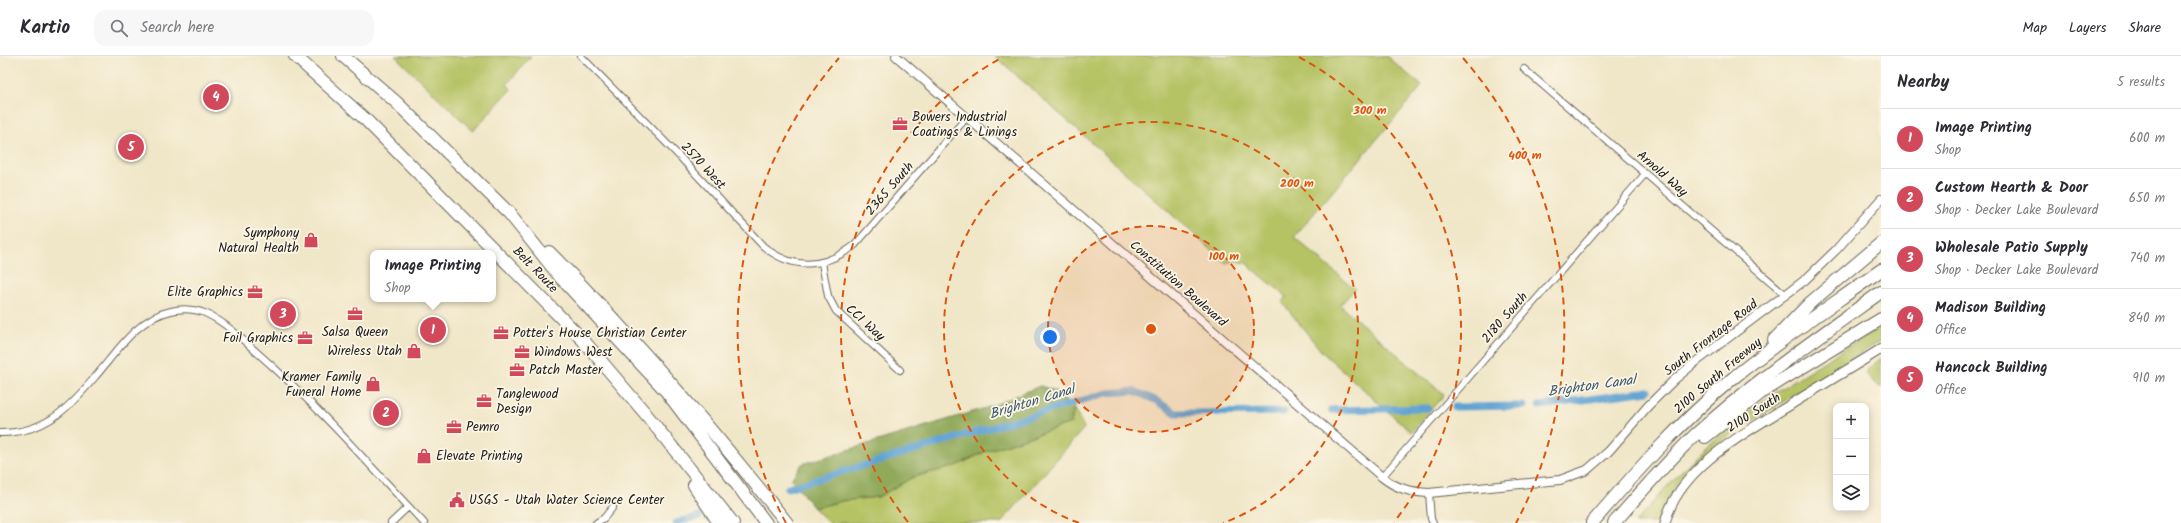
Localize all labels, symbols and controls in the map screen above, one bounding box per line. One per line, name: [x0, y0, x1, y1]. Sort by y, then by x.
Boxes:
search box: [94, 10, 374, 46]
text: Kartio: [20, 13, 70, 43]
text: Search here: [140, 16, 214, 40]
icon: search: [108, 17, 130, 39]
text: Map: [2023, 17, 2047, 39]
text: Layers: [2069, 17, 2107, 39]
text: Share: [2129, 17, 2161, 39]
text: Nearby: [1897, 69, 1949, 96]
text: 5 results: [2117, 72, 2165, 93]
pin: 4: [203, 82, 229, 112]
text: 300 m: [1352, 101, 1387, 120]
place label: Bowers Industrial Coatings & Linings: [912, 107, 1017, 143]
office icon: Bowers Industrial Coatings & Linings: [891, 115, 909, 133]
text: Image Printing: [1935, 116, 2032, 140]
text: 1: [1908, 128, 1912, 149]
text: 600 m: [2129, 128, 2165, 149]
pin: 5: [118, 132, 144, 162]
street label: 2570 West: [675, 137, 731, 195]
text: Shop: [1935, 140, 1961, 161]
text: 400 m: [1508, 146, 1542, 165]
street label: Arnold Way: [1632, 146, 1693, 203]
street label: 2365 South: [861, 157, 919, 221]
text: 200 m: [1280, 174, 1314, 193]
text: Custom Hearth & Door: [1935, 176, 2088, 200]
text: 2: [1906, 188, 1914, 209]
text: 650 m: [2129, 188, 2165, 209]
text: Shop · Decker Lake Boulevard: [1935, 200, 2098, 221]
place label: Symphony Natural Health: [218, 223, 300, 259]
shop icon: Symphony Natural Health: [302, 231, 320, 249]
street label: Constitution Boulevard: [1124, 236, 1232, 333]
text: Wholesale Patio Supply: [1935, 236, 2088, 260]
street label: Belt Route: [507, 242, 563, 298]
text: 100 m: [1209, 247, 1239, 266]
text: 3: [1906, 248, 1914, 269]
text: 740 m: [2130, 248, 2165, 269]
popup: [370, 250, 496, 302]
text: Image Printing: [385, 254, 481, 278]
text: Shop · Decker Lake Boulevard: [1935, 260, 2098, 281]
text: Shop: [385, 278, 411, 299]
place label: Elite Graphics: [167, 282, 243, 303]
office icon: Elite Graphics: [246, 283, 264, 301]
street label: 2180 South: [1477, 288, 1533, 348]
street label: South Frontage Road: [1659, 294, 1763, 382]
text: Madison Building: [1935, 296, 2046, 320]
pin: 3: [270, 299, 296, 329]
street label: CCI Way: [840, 299, 890, 347]
office icon: Salsa Queen: [346, 305, 364, 323]
text: 4: [1906, 308, 1914, 329]
text: 840 m: [2128, 308, 2165, 329]
pin: 1: [420, 315, 446, 345]
text: Office: [1935, 320, 1966, 341]
place label: Salsa Queen: [322, 322, 388, 343]
centre of rings: [1144, 322, 1158, 336]
place label: Potter's House Christian Center: [513, 323, 687, 344]
office icon: Potter's House Christian Center: [492, 324, 510, 342]
your location: [1040, 327, 1060, 347]
place label: Foil Graphics: [223, 328, 293, 349]
office icon: Foil Graphics: [296, 329, 314, 347]
street label: 2100 South Freeway: [1671, 335, 1765, 417]
place label: Wireless Utah: [327, 341, 402, 362]
shop icon: Wireless Utah: [405, 342, 423, 360]
place label: Windows West: [534, 342, 614, 363]
office icon: Windows West: [513, 343, 531, 361]
text: Hancock Building: [1935, 356, 2047, 380]
place label: Patch Master: [529, 360, 603, 381]
office icon: Patch Master: [508, 361, 526, 379]
place label: Kramer Family Funeral Home: [282, 367, 362, 403]
text: 5: [1907, 368, 1913, 389]
text: 910 m: [2133, 368, 2165, 389]
water label: Brighton Canal: [1547, 369, 1640, 403]
shop icon: Kramer Family Funeral Home: [364, 375, 382, 393]
water label: Brighton Canal: [987, 378, 1080, 425]
text: Office: [1935, 380, 1966, 401]
place label: Tanglewood Design: [496, 384, 559, 420]
street label: 2100 South: [1724, 390, 1784, 436]
office icon: Tanglewood Design: [475, 392, 493, 410]
pin: 2: [373, 398, 399, 428]
map controls: [1833, 403, 1869, 511]
button: +: [1833, 403, 1869, 439]
place label: Pemro: [466, 417, 500, 438]
office icon: Pemro: [445, 418, 463, 436]
button: −: [1833, 439, 1869, 475]
place label: Elevate Printing: [436, 446, 523, 467]
shop icon: Elevate Printing: [415, 447, 433, 465]
button: layers: [1833, 475, 1869, 511]
place label: USGS - Utah Water Science Center: [469, 490, 665, 511]
public building icon: USGS - Utah Water Science Center: [448, 491, 466, 509]

